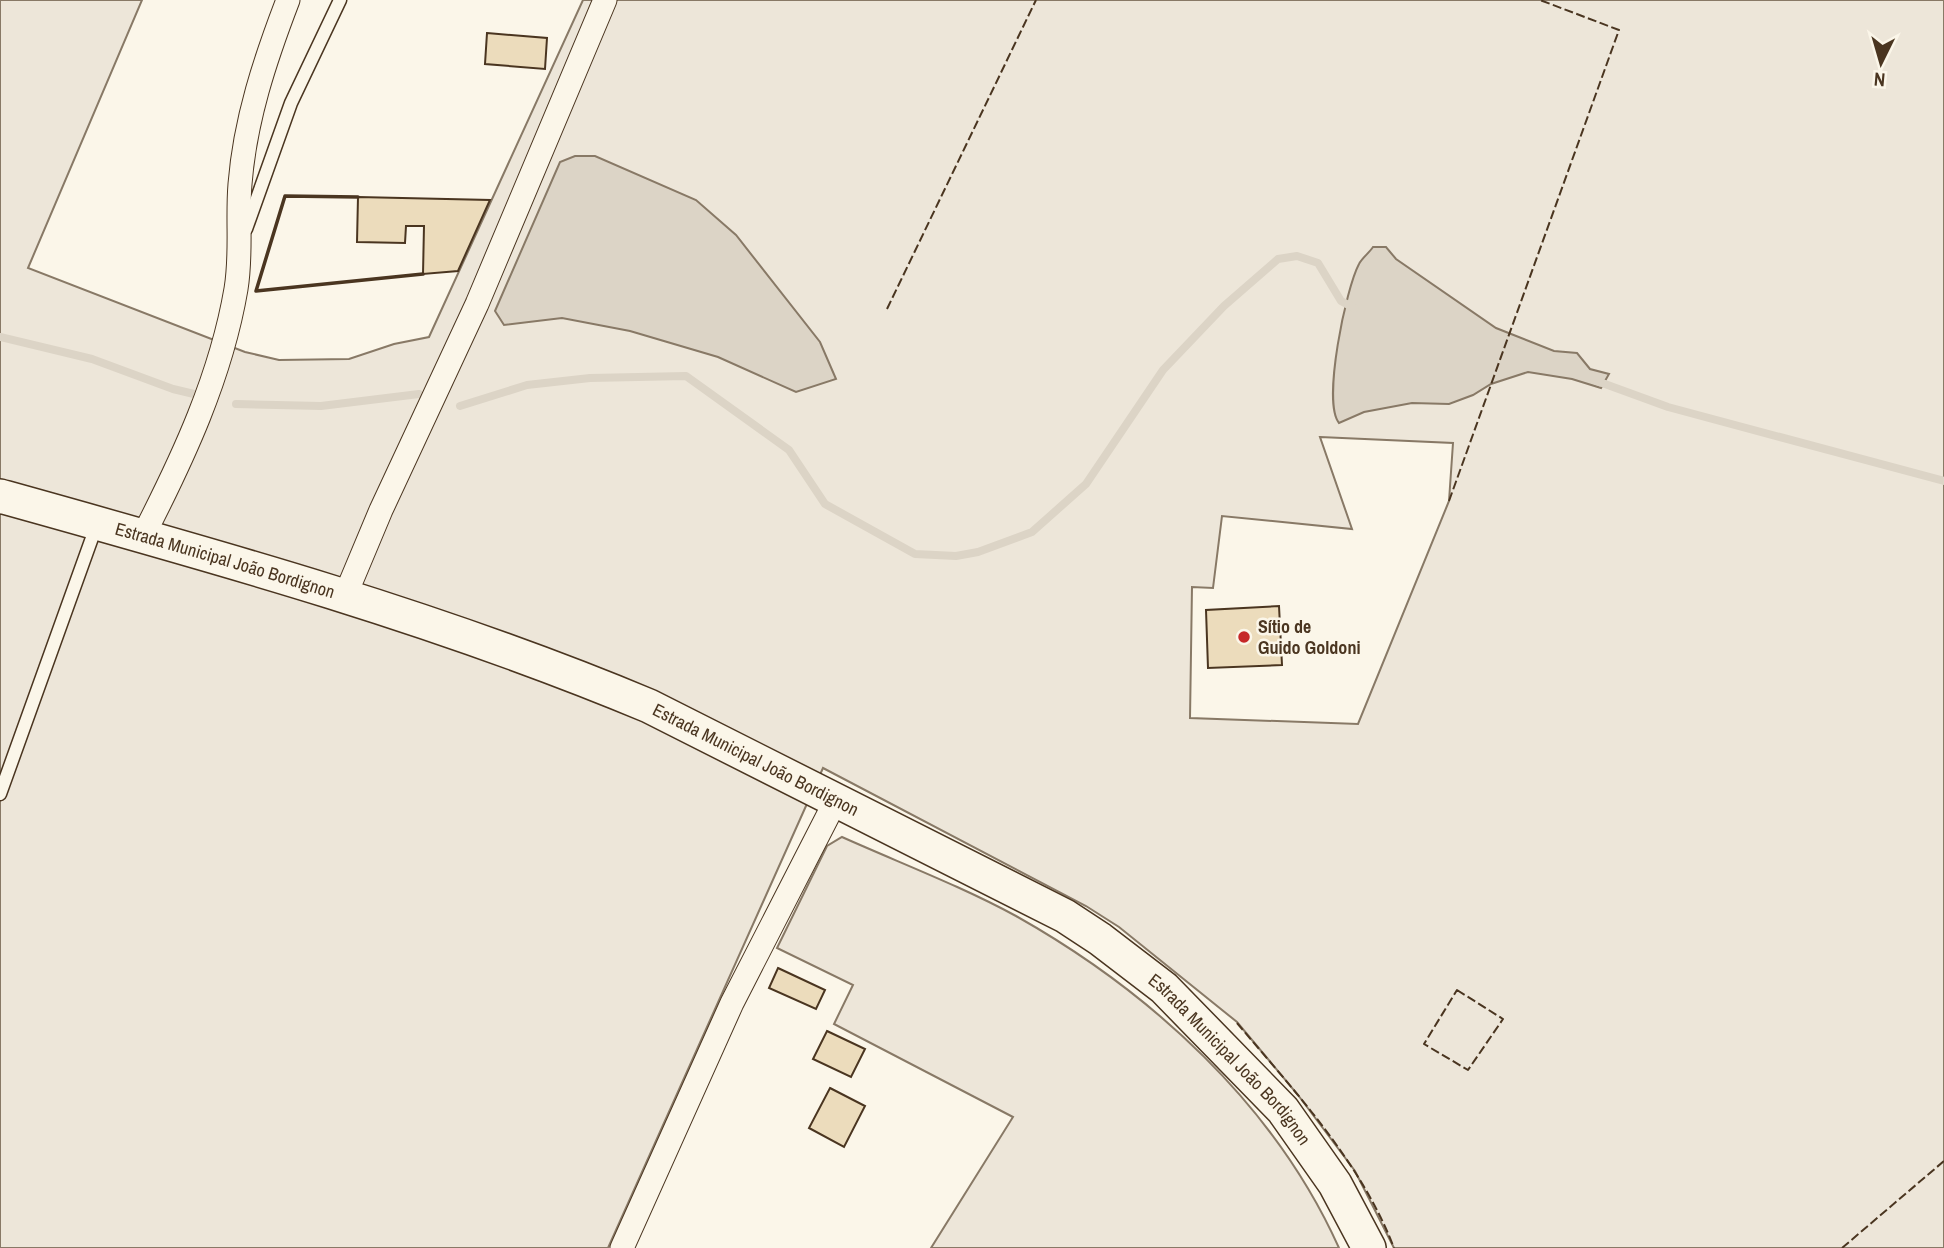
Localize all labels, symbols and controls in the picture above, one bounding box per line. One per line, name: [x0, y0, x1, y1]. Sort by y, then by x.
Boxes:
north arrow: [1846, 28, 1916, 98]
text: N: [1873, 66, 1886, 93]
street label: Estrada Municipal João Bordignon: [112, 516, 338, 604]
place label: Sítio de Guido Goldoni: [1258, 614, 1361, 660]
marker: Sítio de Guido Goldoni: [1236, 629, 1252, 645]
street label: Estrada Municipal João Bordignon: [649, 697, 863, 822]
street label: Estrada Municipal João Bordignon: [1143, 967, 1317, 1150]

